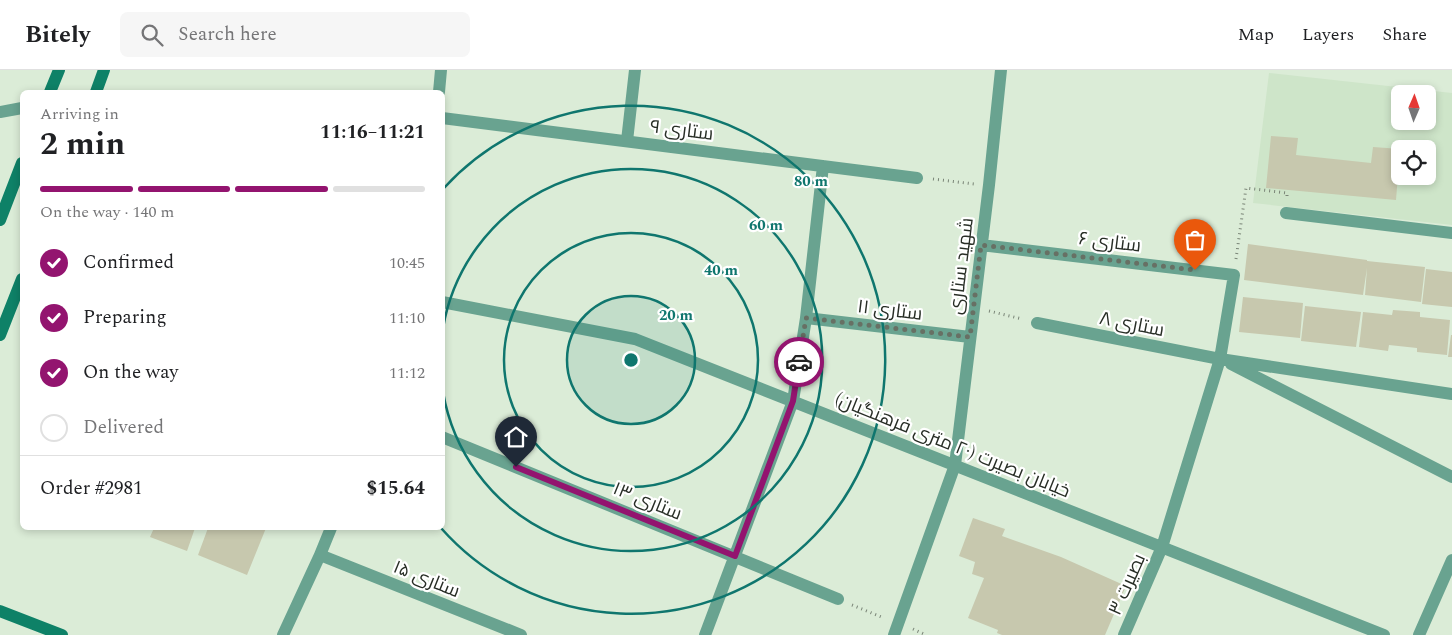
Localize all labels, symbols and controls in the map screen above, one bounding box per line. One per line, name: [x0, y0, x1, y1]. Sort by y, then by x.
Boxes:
search box: [120, 12, 470, 57]
text: Bitely: [25, 17, 90, 53]
text: Search here: [178, 20, 277, 49]
icon: search: [138, 21, 166, 49]
text: Map: [1238, 21, 1274, 48]
text: Layers: [1302, 21, 1354, 48]
text: Share: [1382, 21, 1427, 48]
north arrow: [1391, 85, 1436, 130]
map controls: [1391, 85, 1436, 185]
text: Arriving in: [40, 102, 119, 126]
street label: ستاری ۹: [649, 112, 715, 149]
text: 11:16–11:21: [320, 118, 425, 147]
text: 2 min: [40, 120, 125, 169]
button: locate: [1391, 140, 1436, 185]
text: 80 m: [794, 170, 829, 193]
text: On the way · 140 m: [40, 200, 174, 224]
text: 60 m: [749, 214, 784, 237]
street label: شهید ستاری: [941, 216, 982, 316]
pin: [1174, 219, 1216, 270]
street label: ستاری ۶: [1077, 224, 1143, 261]
icon: bag: [1181, 226, 1209, 254]
text: Confirmed: [83, 248, 174, 277]
icon: check: [40, 249, 68, 277]
text: 10:45: [389, 251, 425, 275]
text: 40 m: [704, 259, 739, 282]
street label: ستاری ۱۱: [856, 292, 924, 329]
text: Preparing: [83, 303, 167, 332]
icon: check: [40, 304, 68, 332]
text: 20 m: [659, 304, 694, 327]
street label: ستاری ۸: [1097, 304, 1167, 345]
text: 11:10: [389, 306, 425, 330]
courier: [774, 337, 824, 387]
icon: car: [785, 348, 813, 376]
centre of rings: [622, 351, 640, 369]
text: On the way: [83, 358, 179, 387]
icon: check: [40, 359, 68, 387]
text: 11:12: [389, 361, 425, 385]
street label: خیابان بصیرت (۲۰ متری فرهنگیان): [830, 385, 1075, 506]
text: Delivered: [83, 413, 164, 442]
pin: [495, 416, 537, 467]
icon: home: [502, 423, 530, 451]
text: Order #2981: [40, 474, 143, 503]
text: $15.64: [367, 474, 425, 503]
street label: ستاری ۱۳: [608, 474, 686, 528]
street label: بصیرت ۳: [1101, 549, 1154, 620]
street label: ستاری ۱۵: [389, 553, 464, 606]

